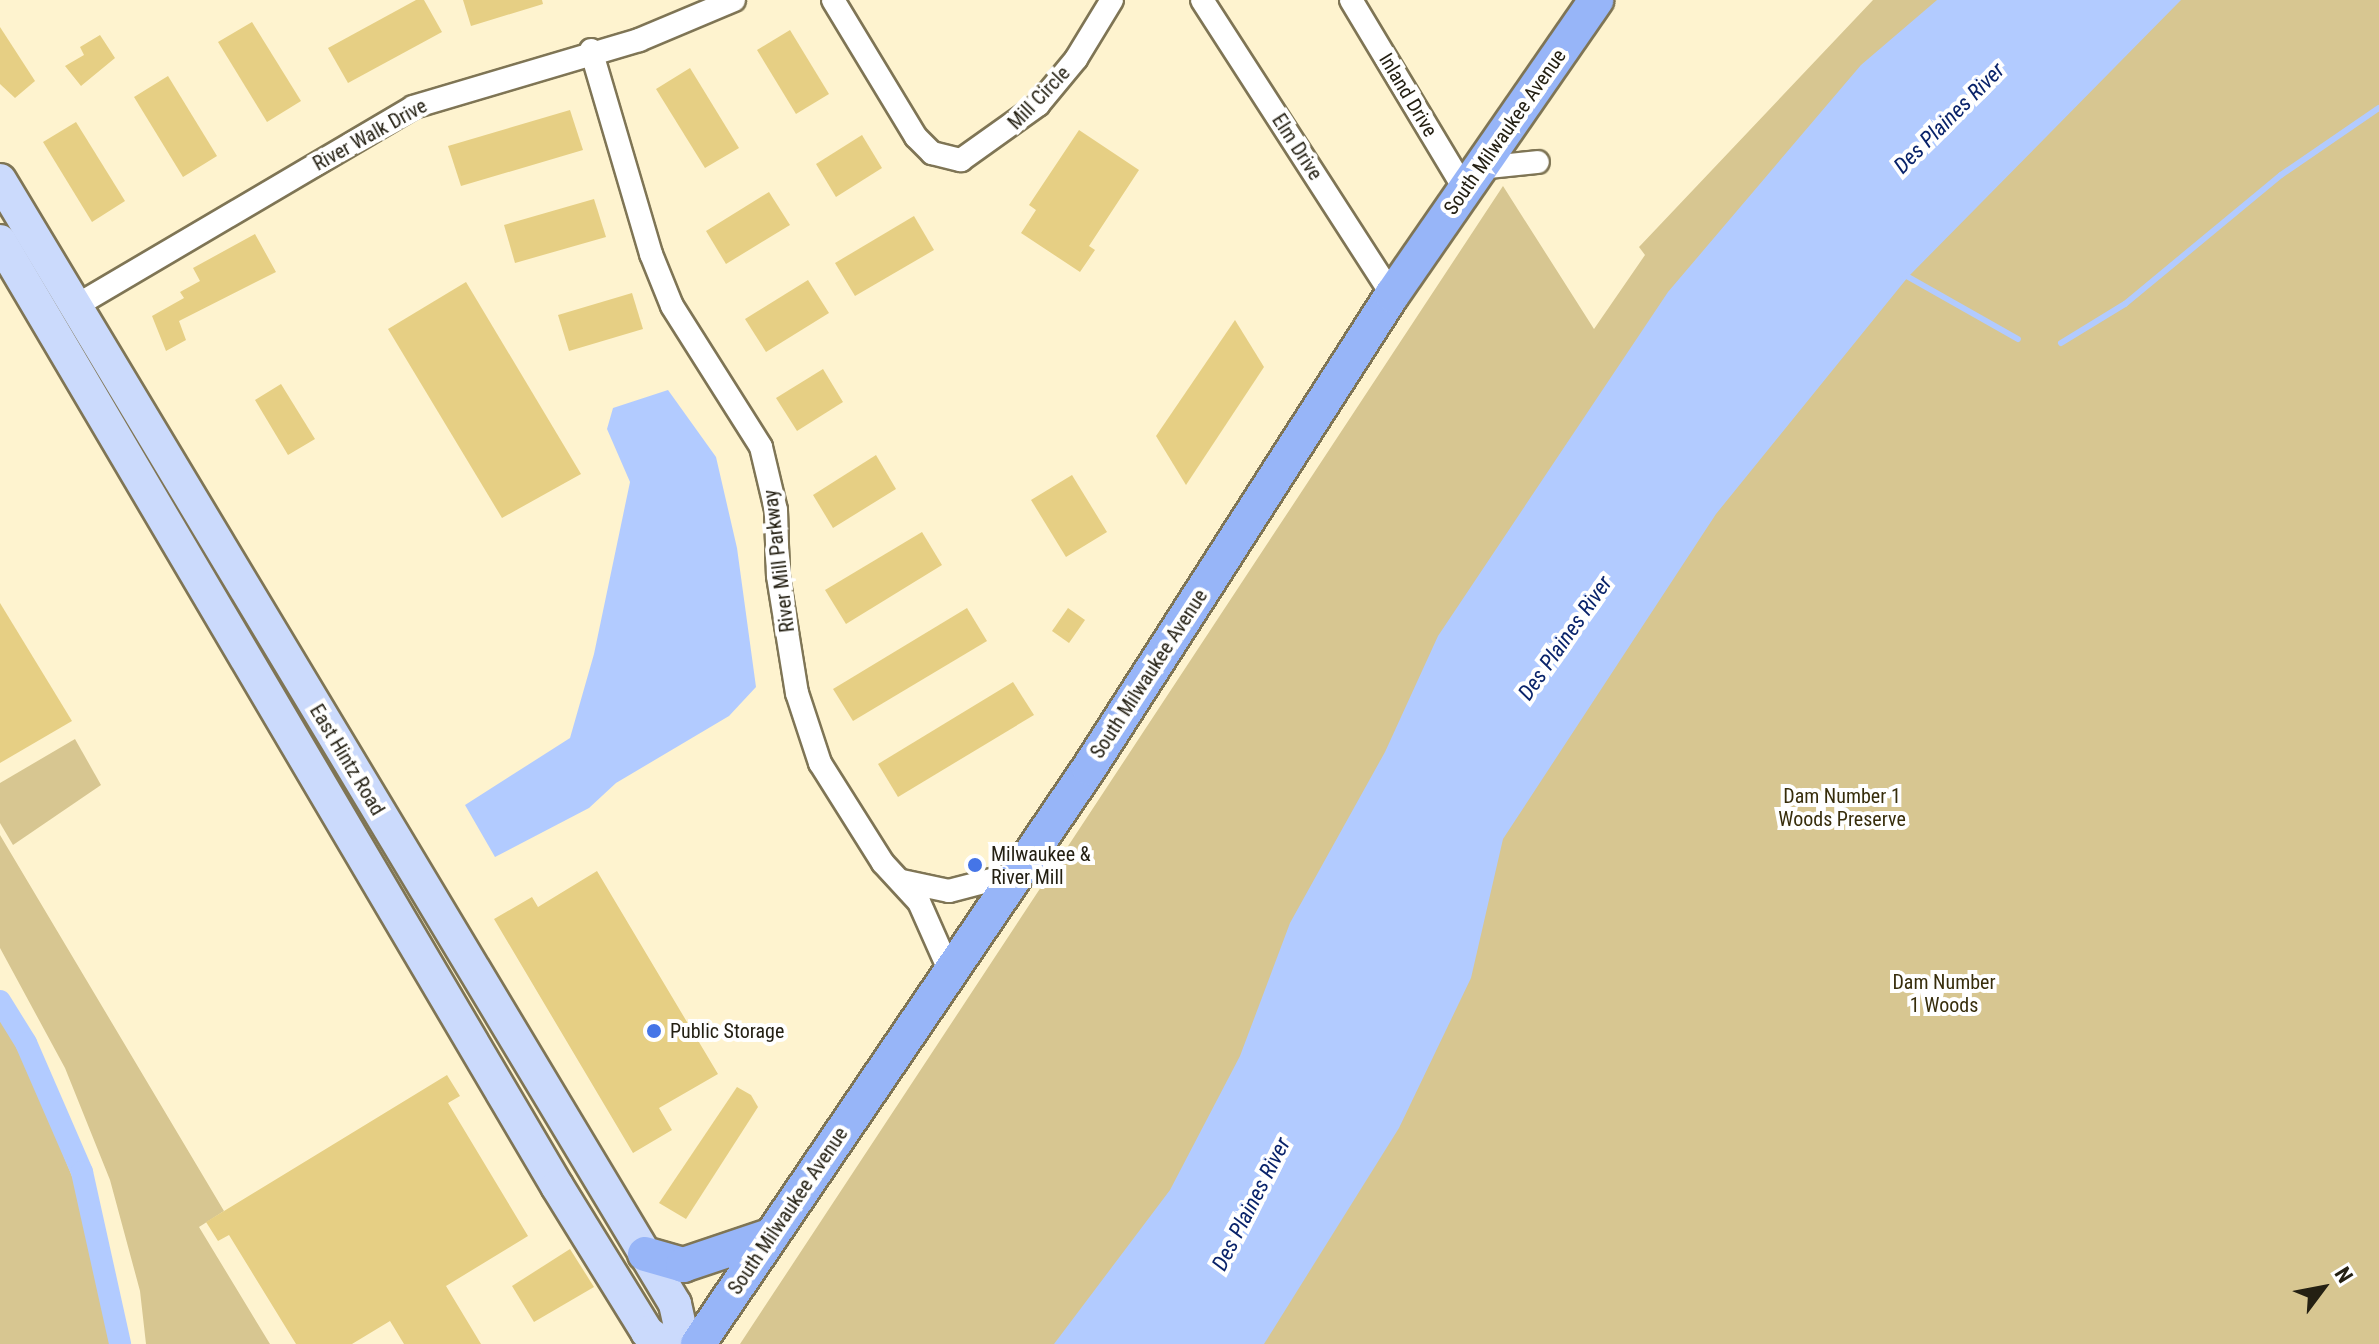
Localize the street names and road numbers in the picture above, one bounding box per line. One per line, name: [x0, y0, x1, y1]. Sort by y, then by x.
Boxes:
street label: South Milwaukee Avenue: [1439, 45, 1571, 219]
street label: Inland Drive: [1374, 49, 1442, 141]
street label: Mill Circle: [1003, 61, 1075, 135]
street label: River Walk Drive: [309, 94, 431, 176]
street label: Elm Drive: [1267, 109, 1327, 185]
street label: River Mill Parkway: [758, 488, 800, 634]
street label: South Milwaukee Avenue: [1085, 585, 1213, 763]
street label: East Hintz Road: [304, 700, 390, 820]
street label: South Milwaukee Avenue: [723, 1123, 853, 1299]

